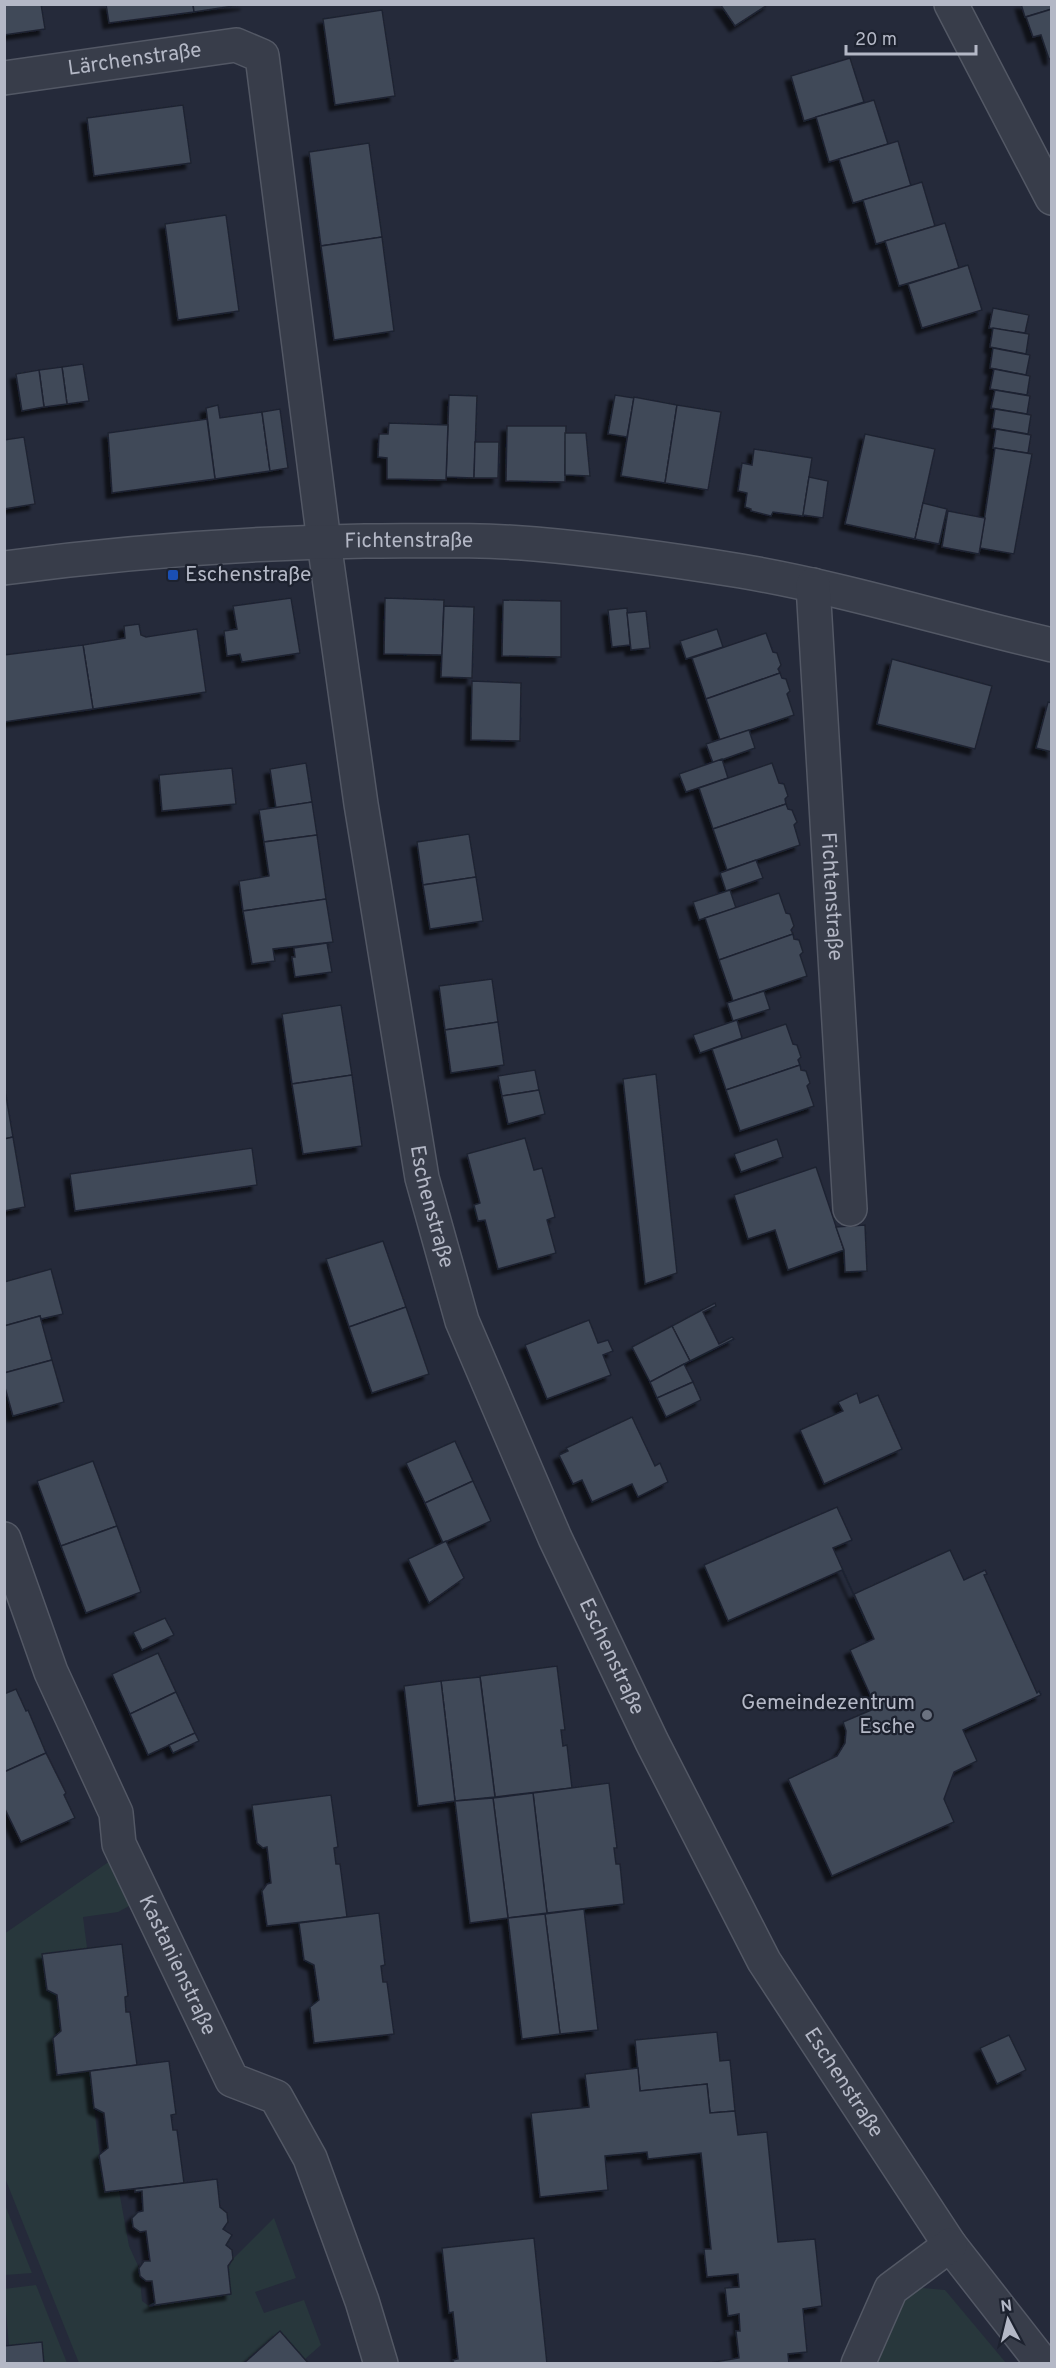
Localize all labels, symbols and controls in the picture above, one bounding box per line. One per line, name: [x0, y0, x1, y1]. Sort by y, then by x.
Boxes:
scale bar: [846, 18, 976, 56]
text: 20 m: [855, 29, 897, 52]
street label: Lärchenstraße: [66, 37, 203, 82]
street label: Fichtenstraße: [344, 527, 473, 555]
place label: Eschenstraße: [185, 562, 311, 589]
marker: Eschenstraße: [166, 568, 180, 582]
street label: Fichtenstraße: [814, 831, 849, 961]
street label: Eschenstraße: [403, 1143, 460, 1271]
street label: Eschenstraße: [572, 1594, 651, 1719]
place label: Gemeindezentrum Esche: [741, 1690, 915, 1741]
marker: Gemeindezentrum Esche: [920, 1708, 934, 1722]
street label: Kastanienstraße: [132, 1891, 222, 2040]
street label: Eschenstraße: [798, 2023, 890, 2143]
north arrow: [978, 2290, 1038, 2350]
text: N: [999, 2296, 1013, 2318]

